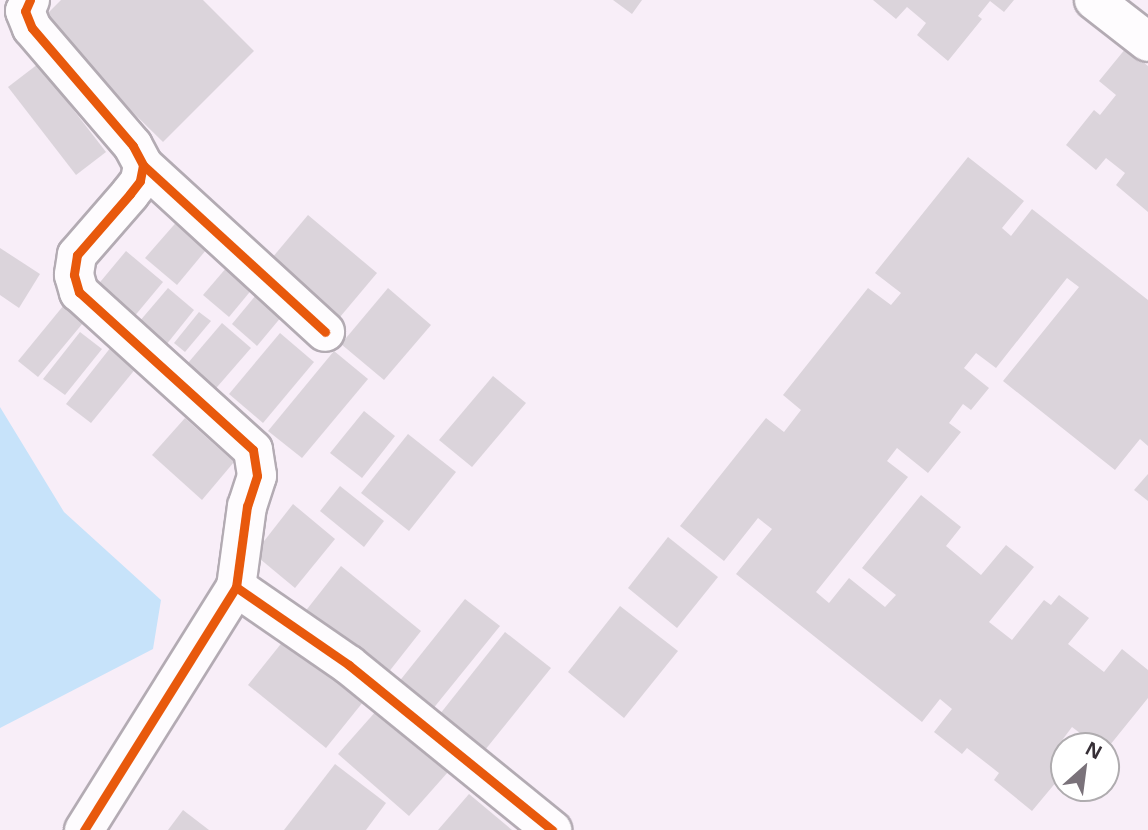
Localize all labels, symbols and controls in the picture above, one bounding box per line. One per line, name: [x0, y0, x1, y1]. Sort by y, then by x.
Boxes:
north arrow: [1050, 732, 1120, 802]
text: N: [1081, 735, 1107, 765]

